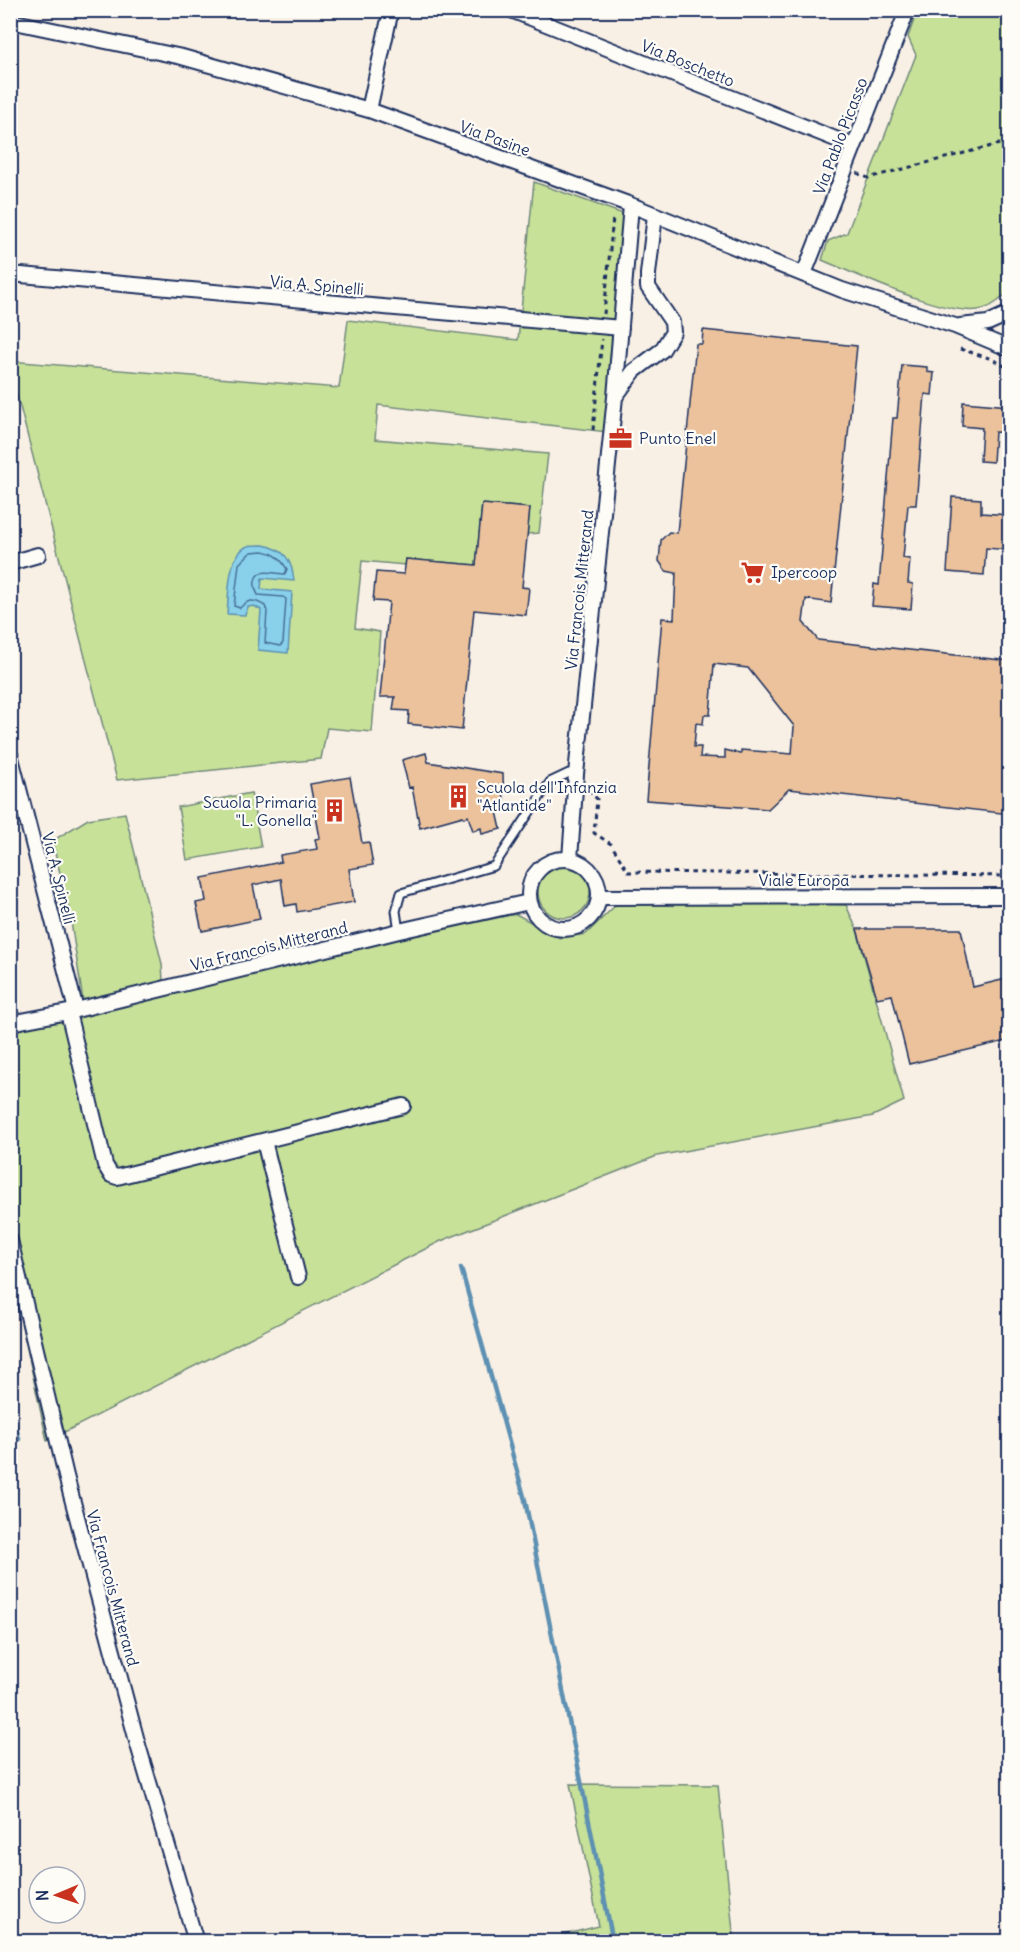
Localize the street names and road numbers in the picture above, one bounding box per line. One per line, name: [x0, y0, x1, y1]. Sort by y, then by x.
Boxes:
street label: Via Boschetto: [638, 35, 738, 91]
street label: Via Pablo Picasso: [808, 75, 872, 197]
street label: Via Pasine: [457, 116, 533, 160]
street label: Via A. Spinelli: [269, 271, 365, 299]
street label: Via Francois Mitterand: [561, 509, 597, 671]
street label: Via A. Spinelli: [38, 830, 80, 926]
street label: Viale Europa: [759, 870, 849, 890]
street label: Via Francois Mitterand: [188, 917, 350, 975]
street label: Via Francois Mitterand: [82, 1508, 144, 1668]

